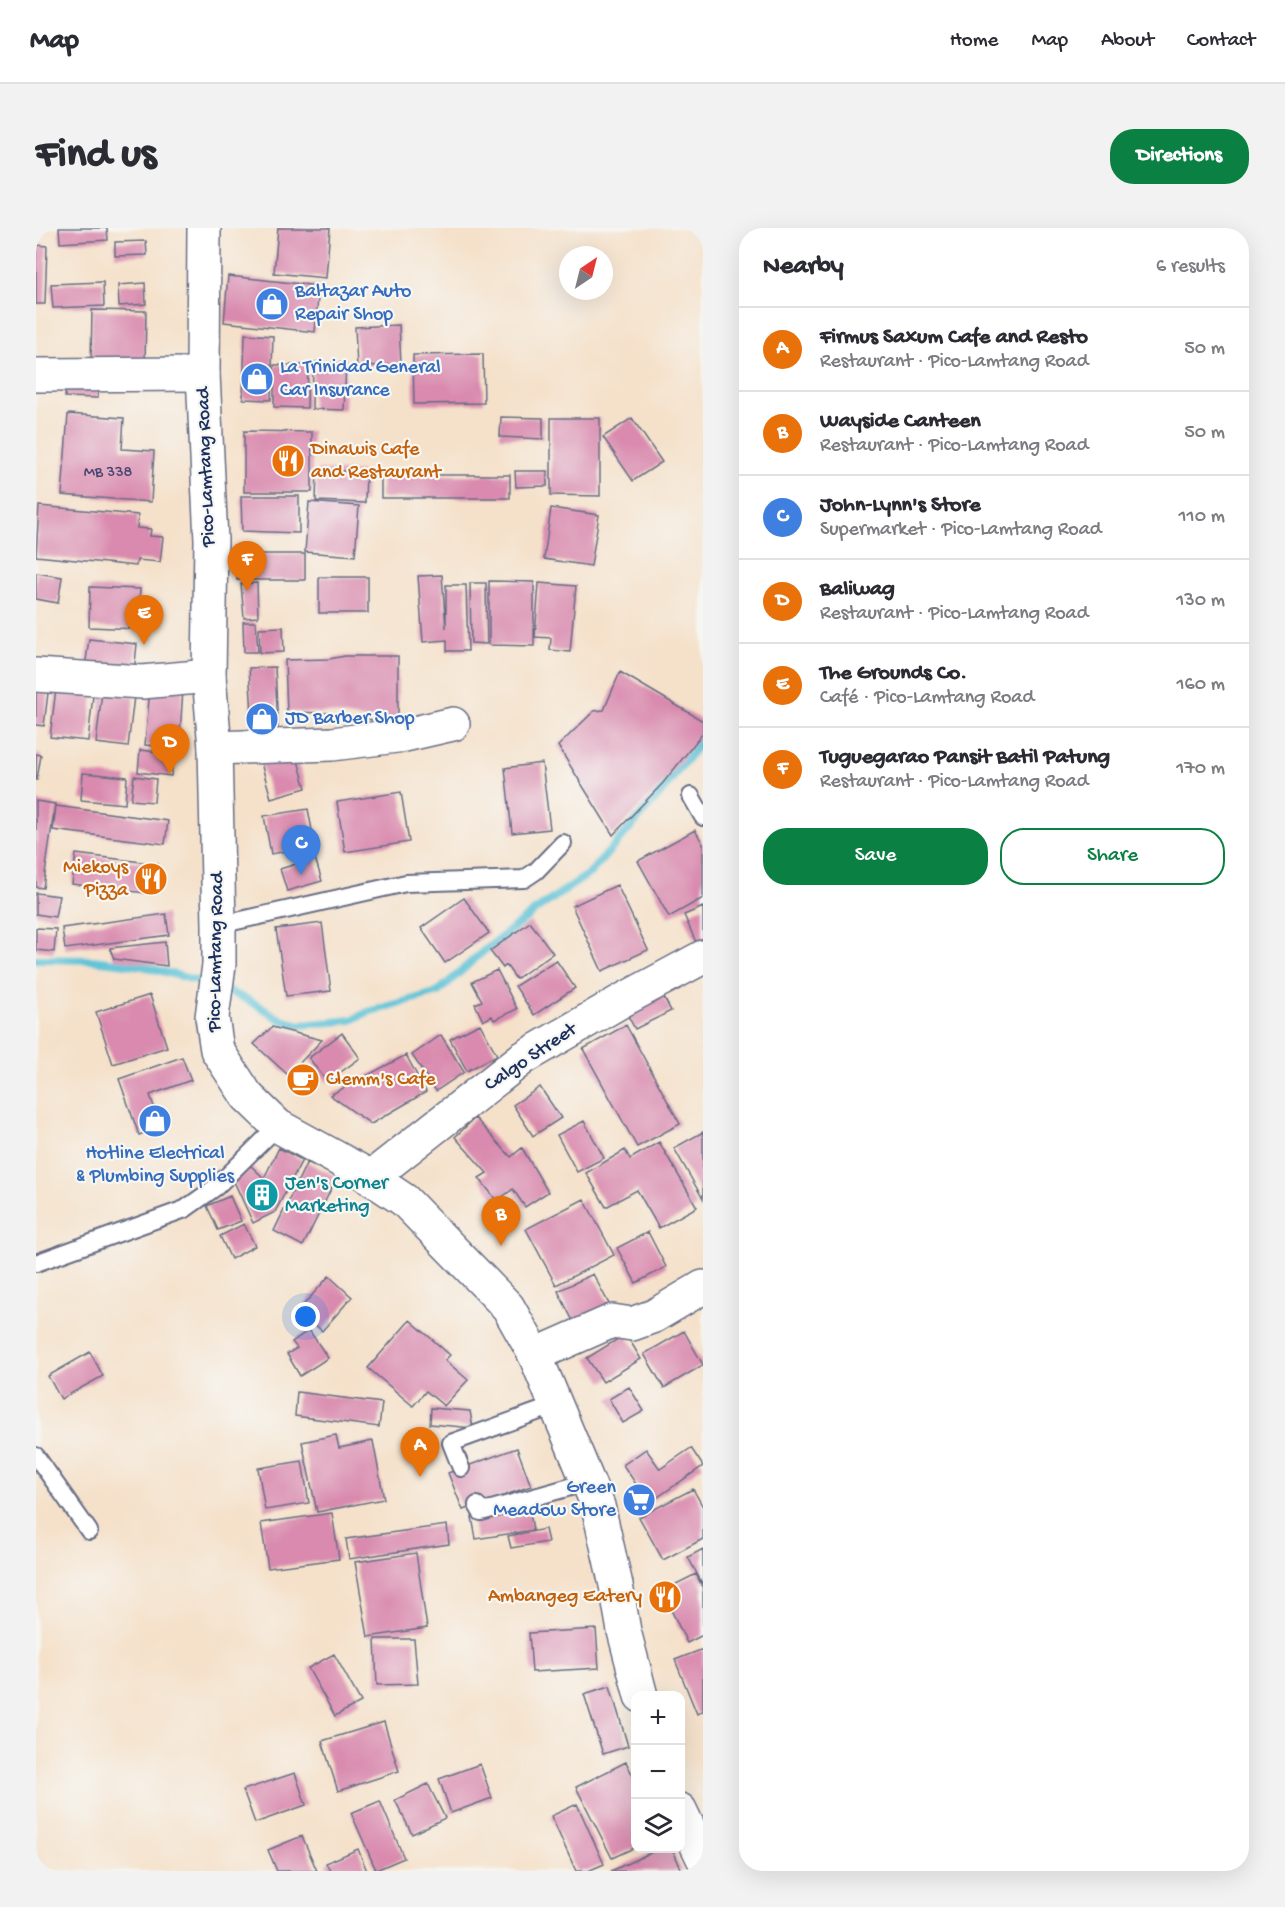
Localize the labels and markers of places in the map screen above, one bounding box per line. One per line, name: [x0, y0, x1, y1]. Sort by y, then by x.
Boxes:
place label: Baltazar Auto Repair Shop: [294, 281, 411, 327]
shop icon: Baltazar Auto Repair Shop: [254, 286, 290, 322]
place label: La Trinidad General Car Insurance: [280, 357, 441, 403]
shop icon: La Trinidad General Car Insurance: [239, 361, 275, 397]
place label: Dinawis Cafe and Restaurant: [309, 439, 443, 485]
restaurant icon: Dinawis Cafe and Restaurant: [270, 443, 306, 479]
pin: F: [228, 542, 266, 591]
pin: E: [124, 596, 164, 645]
shop icon: JD Barber Shop: [244, 701, 280, 737]
place label: JD Barber Shop: [285, 708, 415, 731]
pin: D: [150, 724, 190, 774]
pin: C: [282, 826, 320, 875]
place label: Miekoys Pizza: [63, 857, 129, 903]
restaurant icon: Miekoys Pizza: [133, 861, 169, 897]
cafe icon: Clemm's Cafe: [285, 1062, 321, 1098]
place label: Clemm's Cafe: [326, 1069, 436, 1092]
shop icon: Hotline Electrical & Plumbing Supplies: [137, 1103, 173, 1139]
place label: Hotline Electrical & Plumbing Supplies: [76, 1143, 235, 1189]
place label: Jen's Corner Marketing: [285, 1173, 390, 1219]
building icon: Jen's Corner Marketing: [244, 1177, 280, 1213]
pin: B: [482, 1196, 520, 1246]
pin: A: [400, 1428, 440, 1477]
place label: Green Meadow Store: [493, 1477, 617, 1523]
supermarket icon: Green Meadow Store: [621, 1482, 657, 1518]
restaurant icon: Ambangeg Eatery: [647, 1579, 683, 1615]
place label: Ambangeg Eatery: [488, 1586, 642, 1609]

